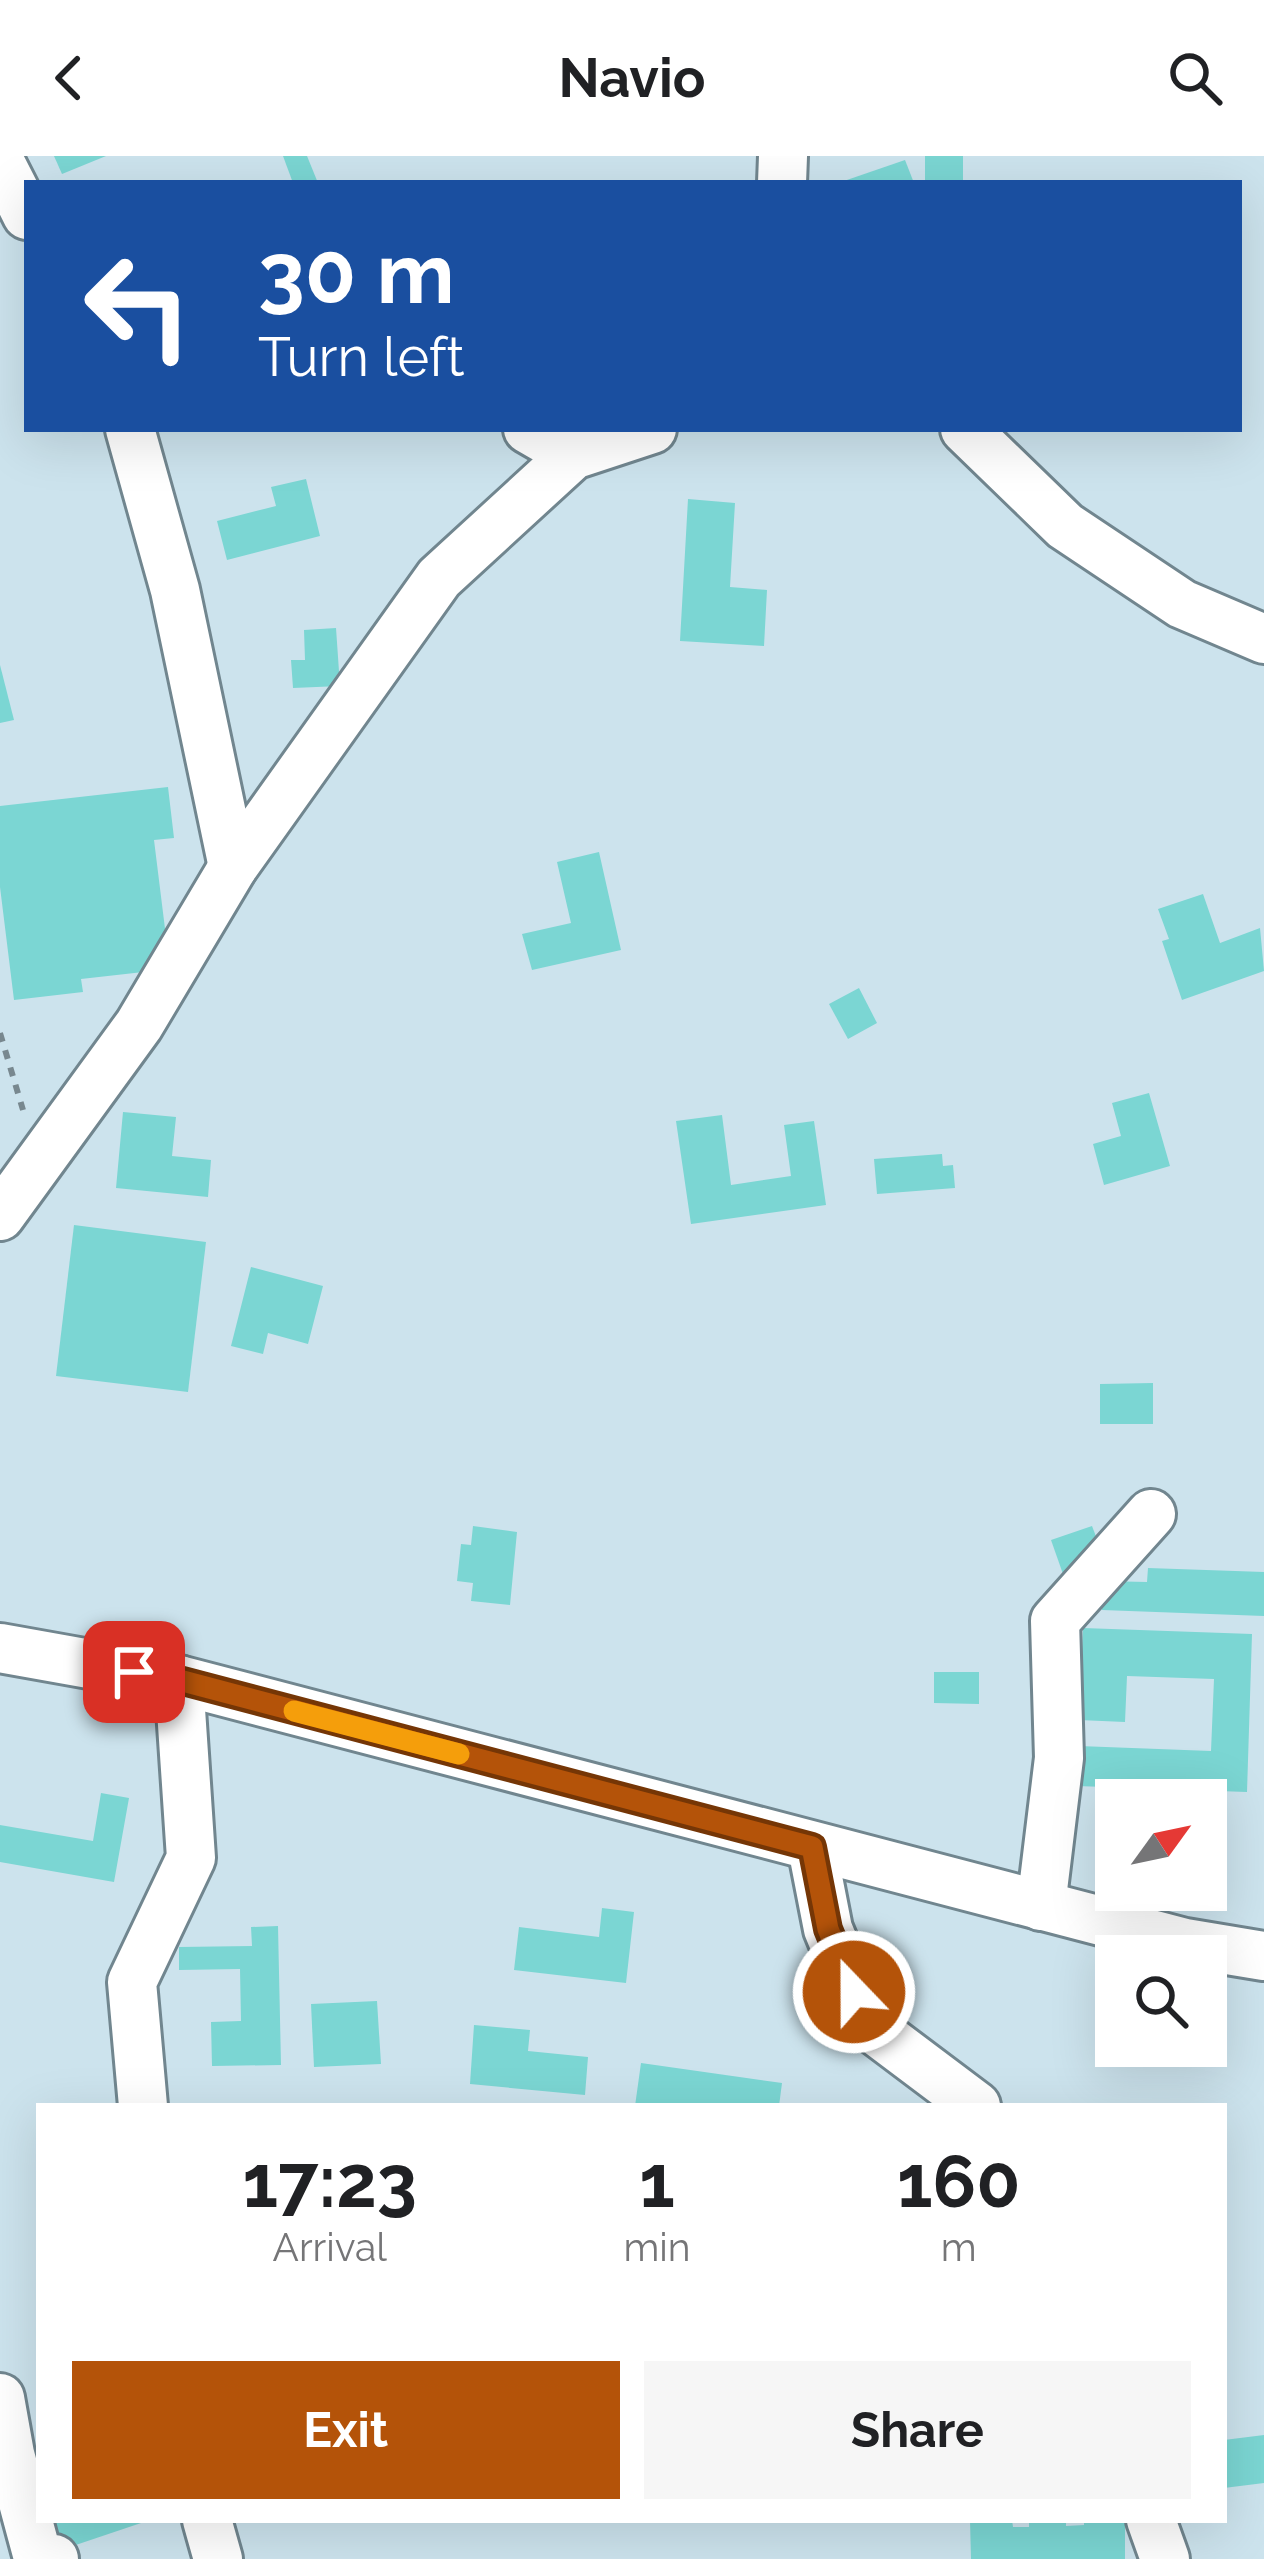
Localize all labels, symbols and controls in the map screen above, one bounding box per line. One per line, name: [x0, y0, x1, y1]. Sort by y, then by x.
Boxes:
icon: back: [36, 45, 102, 111]
icon: search: [1162, 45, 1228, 111]
text: Navio: [558, 46, 706, 110]
text: 30 m: [258, 224, 455, 323]
icon: left: [60, 228, 216, 384]
text: Turn left: [258, 325, 465, 389]
pin: [83, 1621, 185, 1723]
icon: arrive: [101, 1639, 167, 1705]
north arrow: [1095, 1779, 1227, 1911]
map controls: [1095, 1779, 1227, 2067]
position arrow: [791, 1929, 917, 2055]
button: search: [1095, 1935, 1227, 2067]
text: 17:23: [242, 2139, 417, 2224]
text: 1: [639, 2139, 675, 2224]
text: 160: [897, 2139, 1021, 2224]
text: Arrival: [273, 2224, 387, 2270]
text: min: [623, 2224, 691, 2270]
text: m: [941, 2224, 977, 2270]
button: Exit: [72, 2361, 620, 2499]
button: Share: [644, 2361, 1191, 2499]

